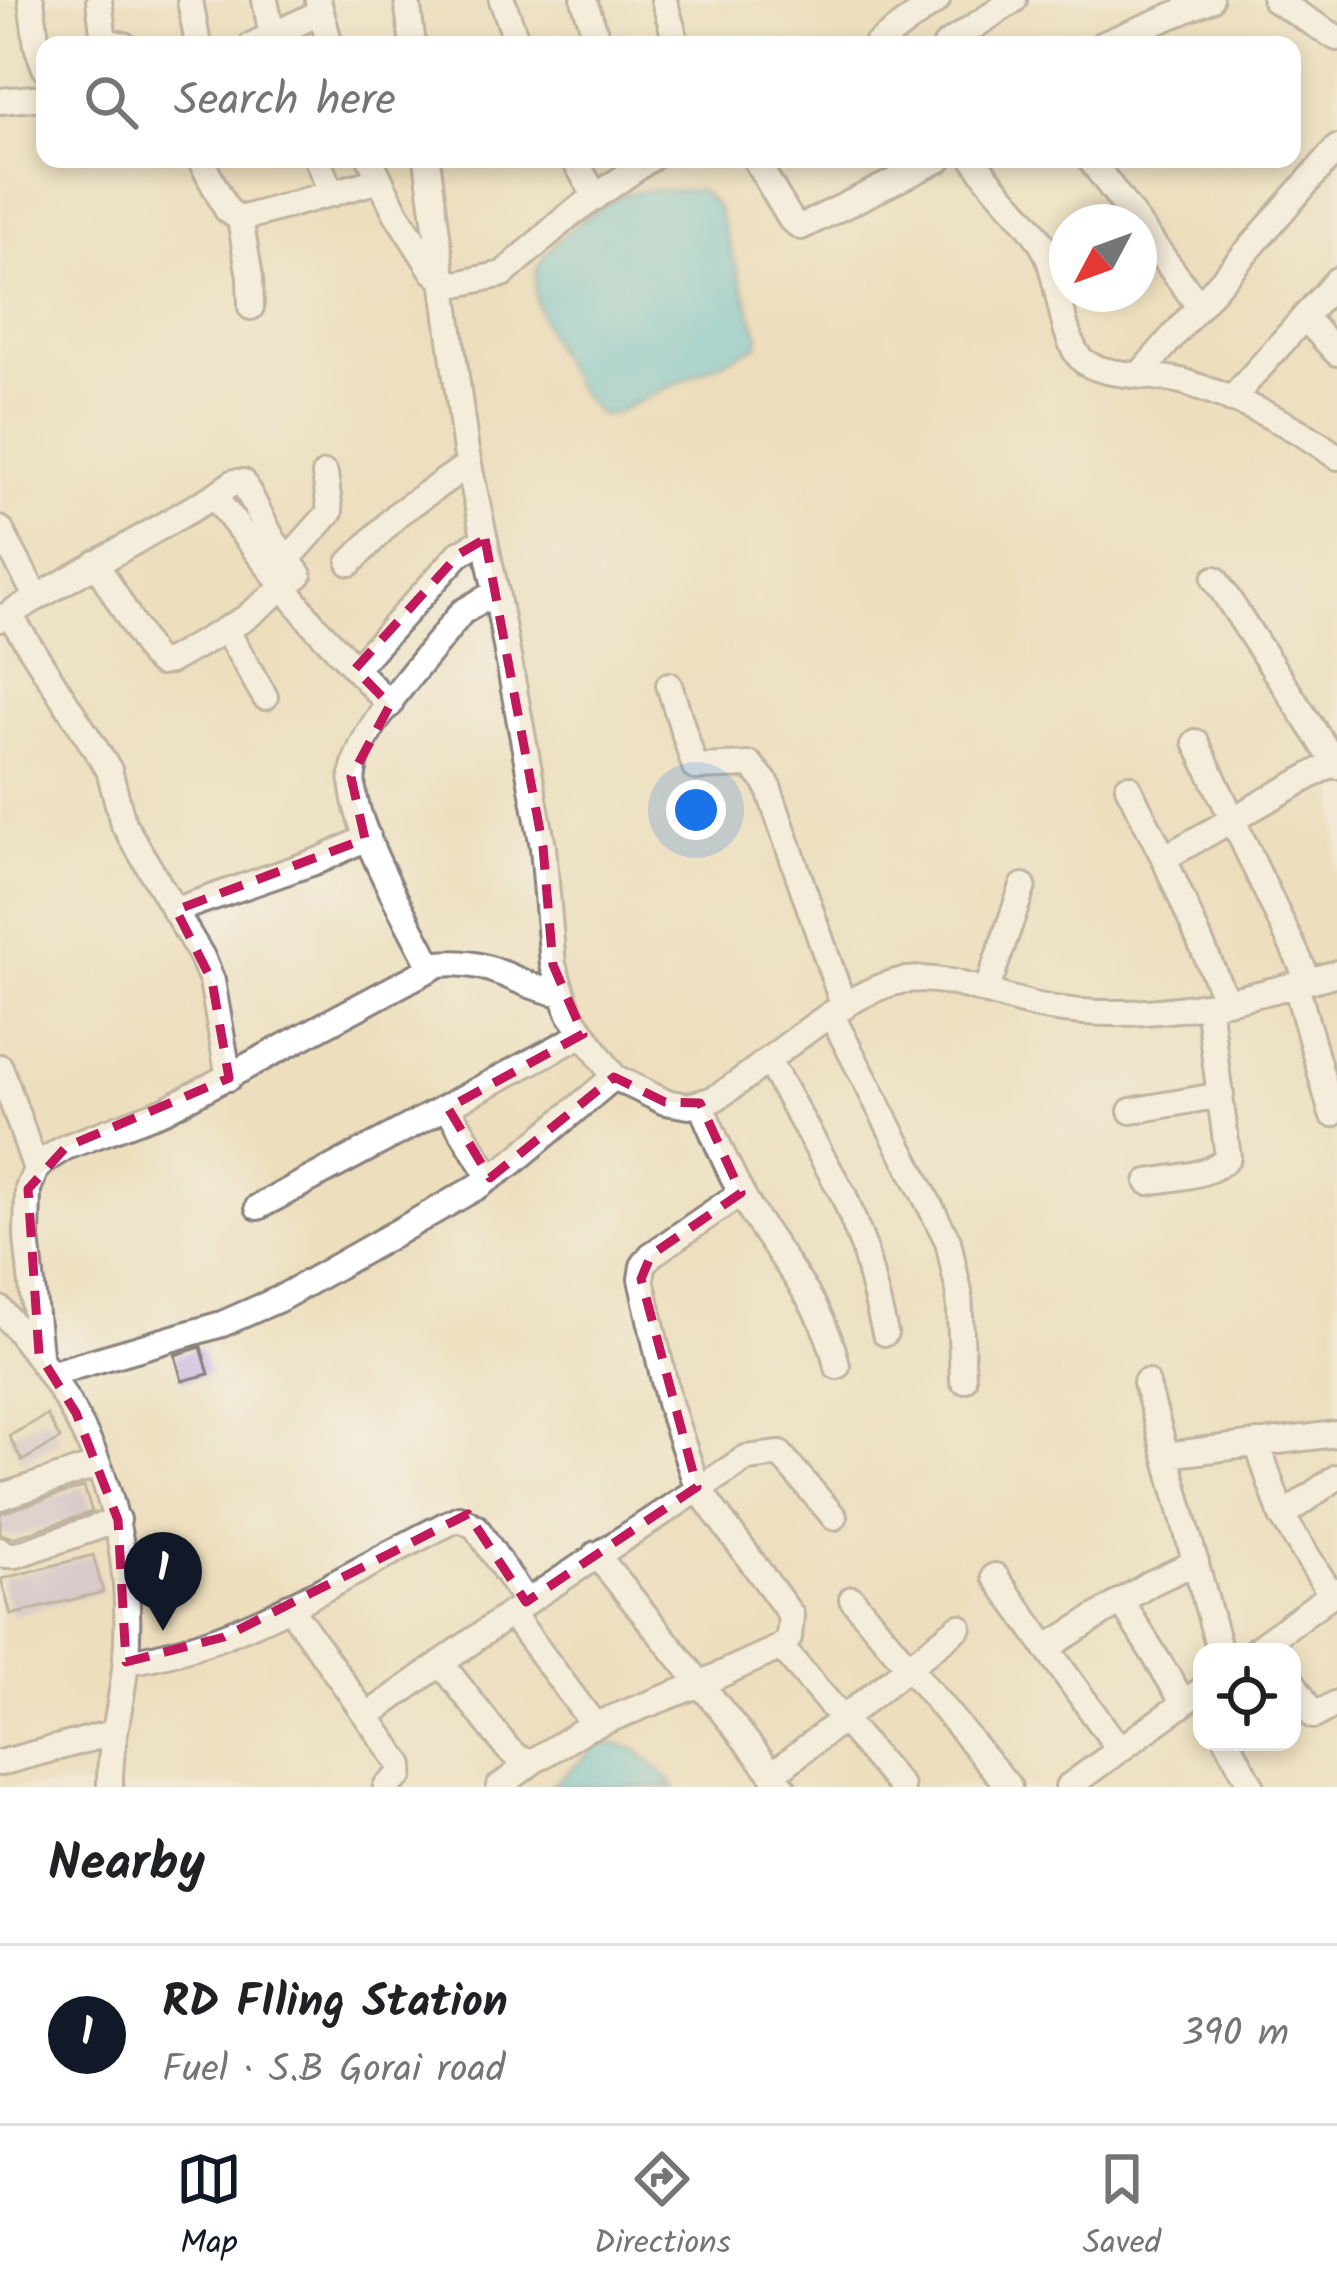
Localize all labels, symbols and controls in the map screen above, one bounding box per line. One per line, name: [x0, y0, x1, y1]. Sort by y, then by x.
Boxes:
search box: [36, 36, 1301, 168]
text: Search here: [174, 66, 396, 138]
icon: search: [78, 69, 144, 135]
north arrow: [1049, 204, 1157, 312]
your location: [666, 780, 726, 840]
pin: 1: [124, 1532, 202, 1631]
map controls: [1193, 1643, 1301, 1751]
button: locate: [1193, 1643, 1301, 1751]
text: Nearby: [48, 1825, 205, 1906]
text: RD FIling Station: [162, 1968, 508, 2040]
text: 1: [81, 2004, 93, 2066]
text: 390 m: [1182, 2004, 1289, 2066]
text: Fuel · S.B Gorai road: [162, 2040, 505, 2102]
tab: Map: [176, 2146, 242, 2271]
tab: Directions: [594, 2146, 731, 2271]
tab: Saved: [1083, 2146, 1161, 2271]

